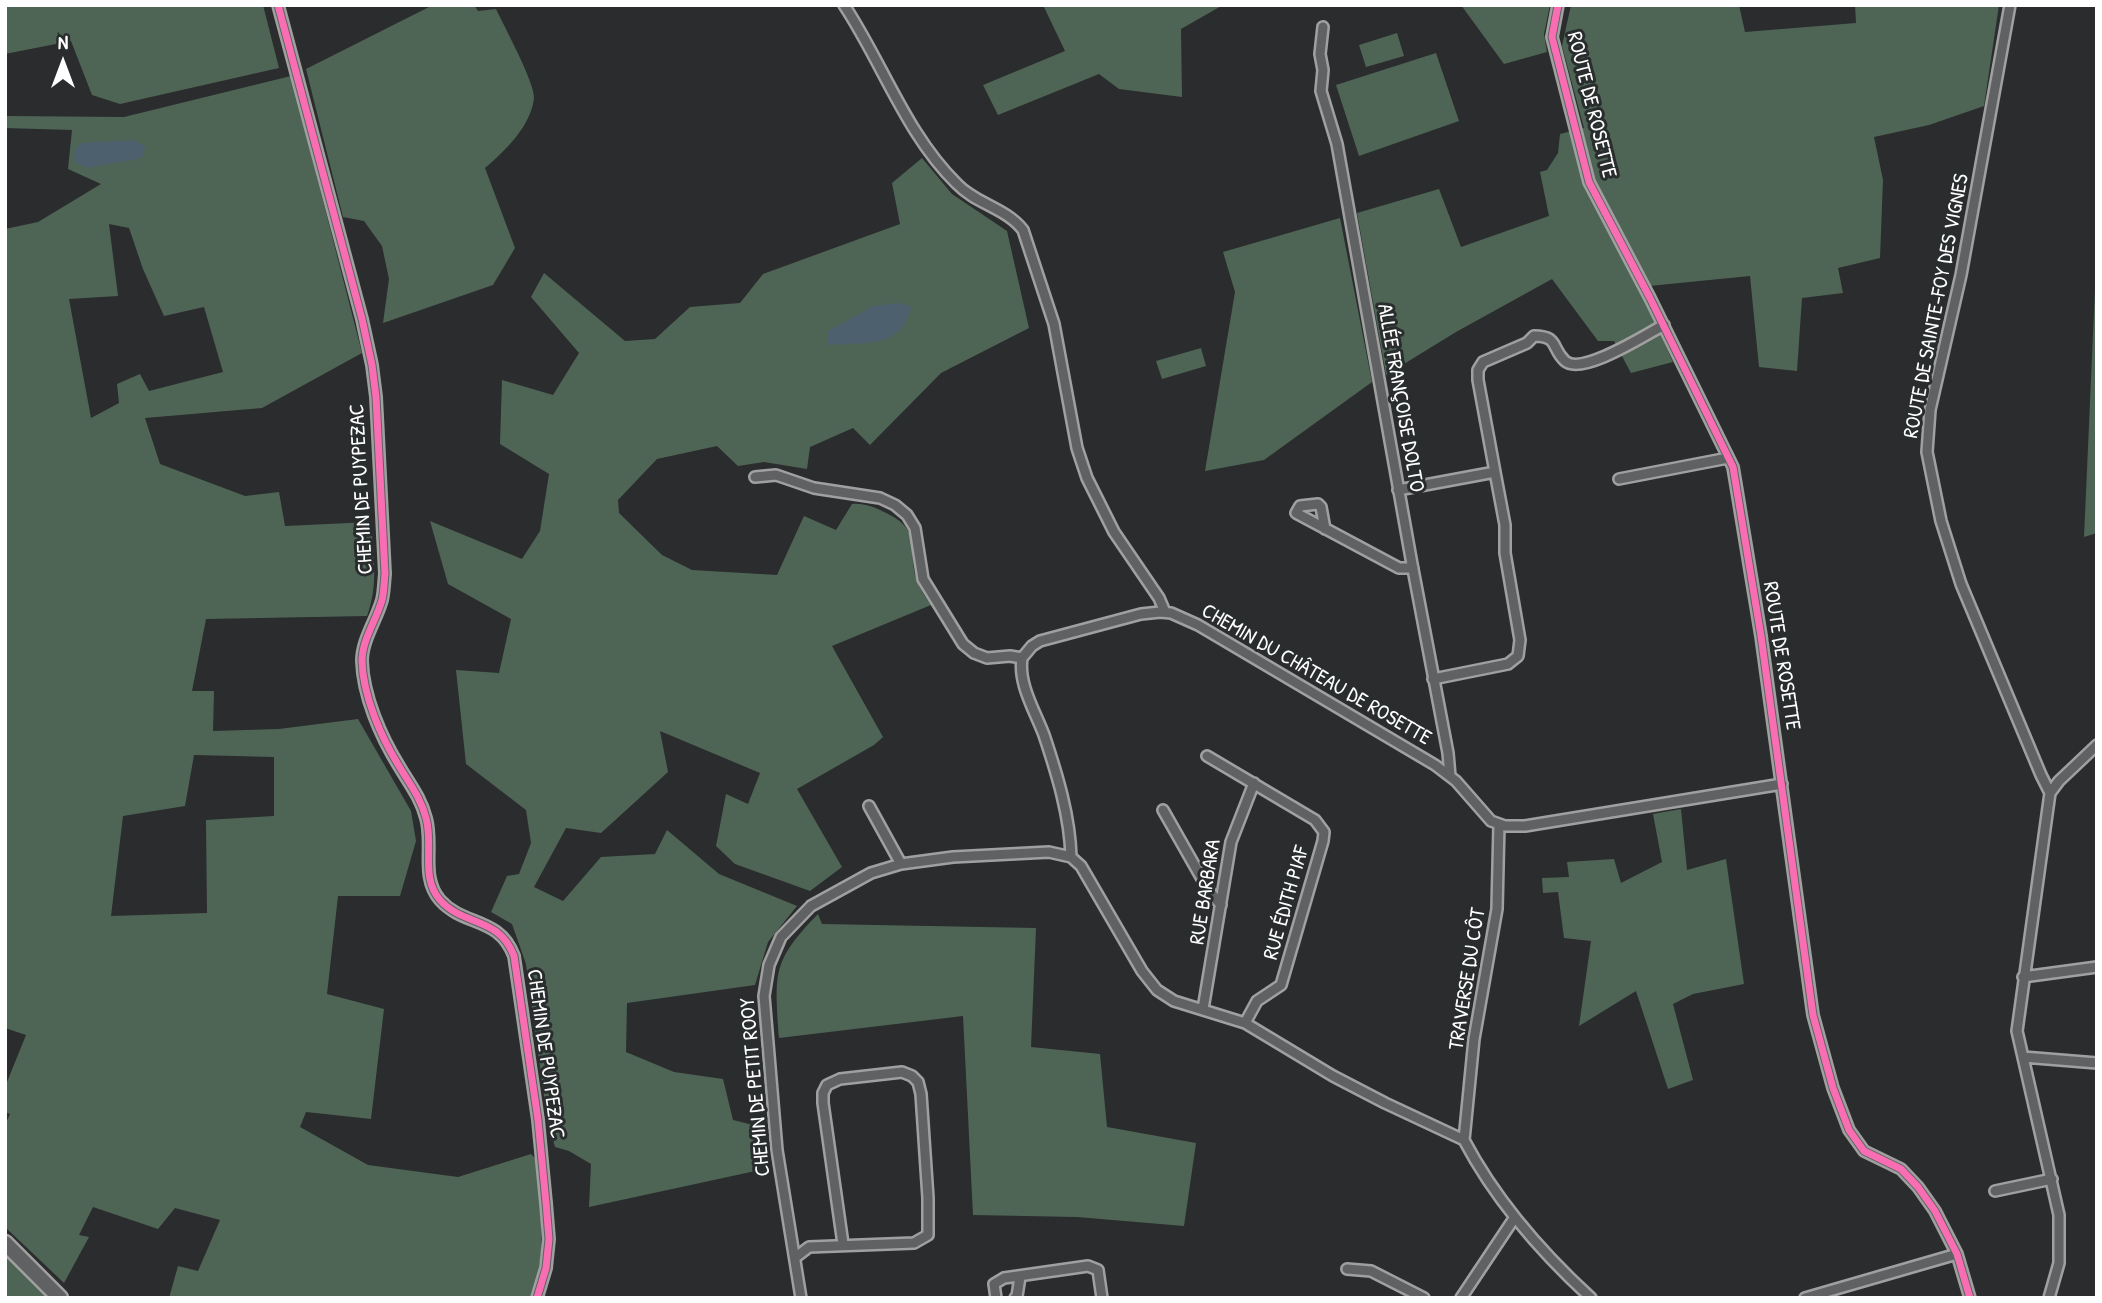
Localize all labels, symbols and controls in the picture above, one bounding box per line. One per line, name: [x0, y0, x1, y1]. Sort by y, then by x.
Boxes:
north arrow: [28, 28, 98, 98]
text: N: [58, 29, 68, 55]
street label: ROUTE DE ROSETTE: [1561, 29, 1621, 181]
street label: ROUTE DE SAINTE-FOY DES VIGNES: [1899, 172, 1975, 440]
street label: ALLÉE FRANÇOISE DOLTO: [1371, 302, 1429, 494]
street label: CHEMIN DE PUYPEZAC: [345, 403, 379, 575]
street label: ROUTE DE ROSETTE: [1757, 580, 1805, 732]
street label: CHEMIN DU CHÂTEAU DE ROSETTE: [1197, 599, 1435, 751]
street label: RUE BARBARA: [1185, 838, 1227, 946]
street label: RUE ÉDITH PIAF: [1259, 843, 1315, 963]
street label: TRAVERSE DU CÔT: [1444, 906, 1492, 1052]
street label: CHEMIN DE PUYPEZAC: [521, 968, 569, 1140]
street label: CHEMIN DE PETIT ROOY: [736, 997, 776, 1177]

